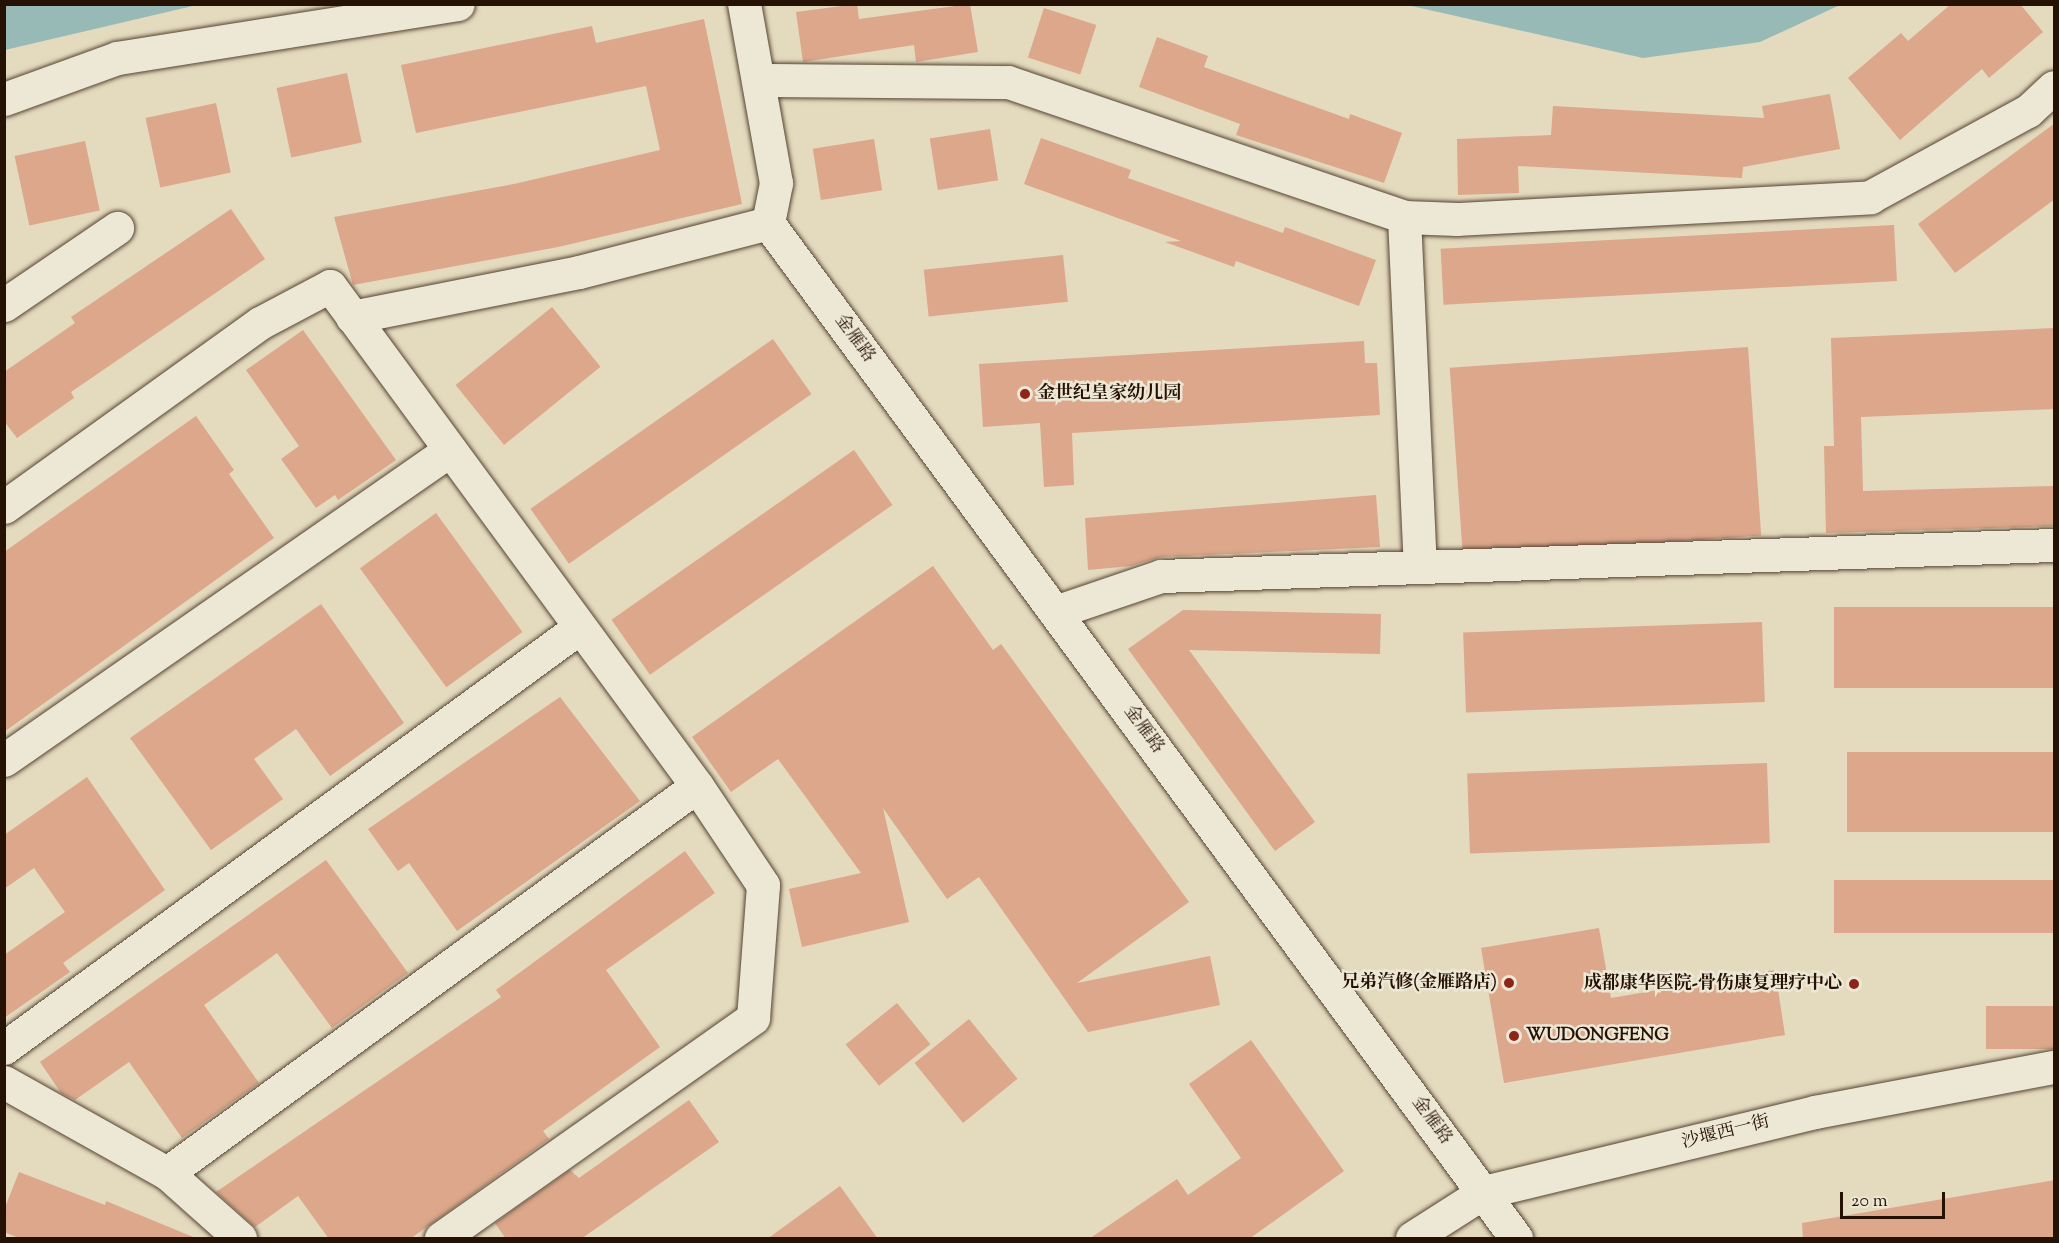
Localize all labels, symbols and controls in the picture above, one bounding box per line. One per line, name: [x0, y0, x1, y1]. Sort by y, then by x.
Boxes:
street label: 金雁路: [829, 311, 879, 367]
place label: 金世纪皇家幼儿园: [1037, 383, 1181, 405]
marker: 金世纪皇家幼儿园: [1018, 387, 1032, 401]
street label: 金雁路: [1118, 702, 1168, 758]
place label: 兄弟汽修(金雁路店): [1341, 972, 1497, 994]
place label: 成都康华医院-骨伤康复理疗中心: [1584, 973, 1842, 995]
marker: 兄弟汽修(金雁路店): [1502, 976, 1516, 990]
marker: 成都康华医院-骨伤康复理疗中心: [1847, 977, 1861, 991]
place label: WUDONGFENG: [1526, 1025, 1669, 1047]
marker: WUDONGFENG: [1507, 1029, 1521, 1043]
street label: 金雁路: [1406, 1093, 1456, 1149]
street label: 沙堰西一街: [1680, 1112, 1772, 1154]
scale bar: [1843, 1180, 1948, 1218]
text: 20 m: [1851, 1189, 1888, 1215]

